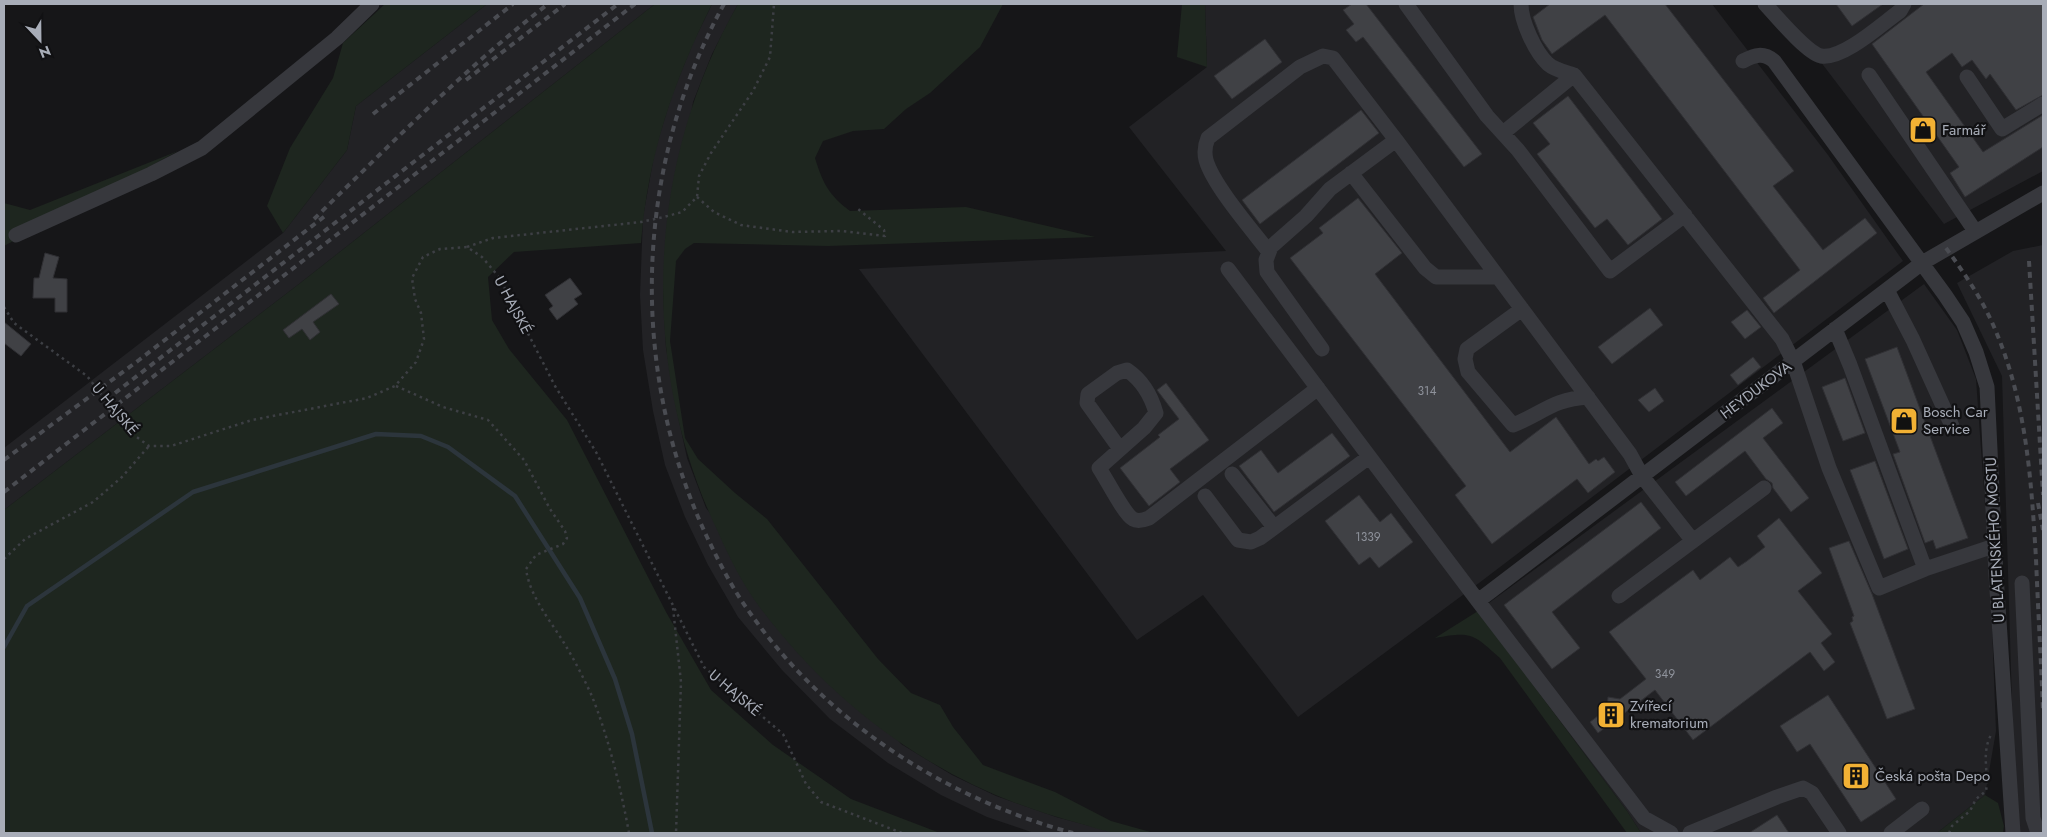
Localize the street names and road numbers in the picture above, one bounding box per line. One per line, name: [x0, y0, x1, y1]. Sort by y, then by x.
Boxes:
street label: U HAJSKÉ: [488, 272, 538, 338]
street label: HEYDUKOVA: [1716, 356, 1796, 424]
street label: U HAJSKÉ: [86, 378, 144, 440]
street label: U BLATENSKÉHO MOSTU: [1980, 457, 2010, 623]
street label: U HAJSKÉ: [704, 664, 766, 722]

